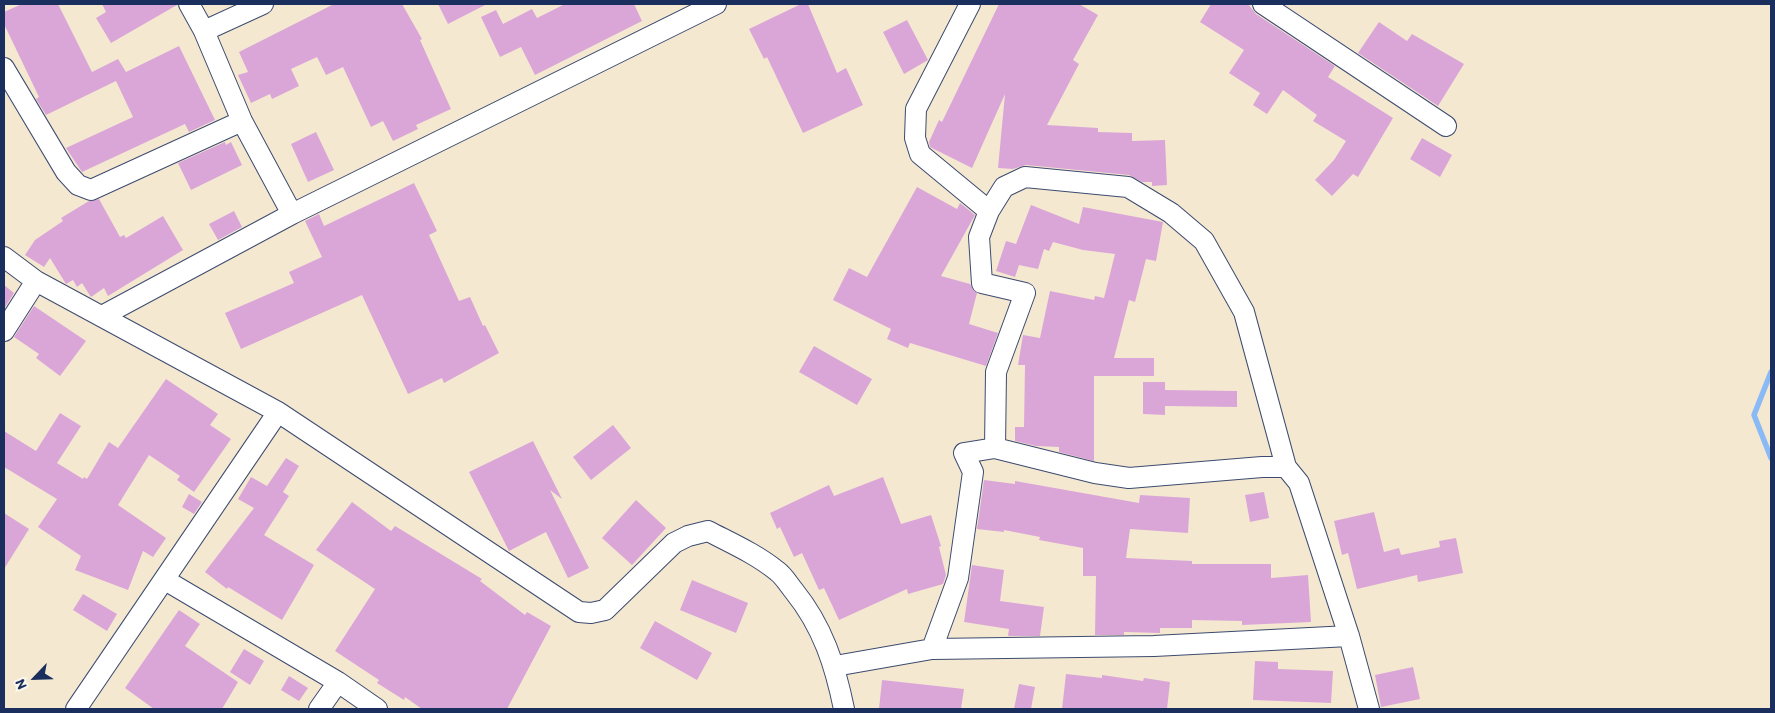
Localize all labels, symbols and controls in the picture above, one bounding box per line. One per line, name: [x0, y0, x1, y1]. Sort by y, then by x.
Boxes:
north arrow: [10, 653, 60, 703]
text: N: [11, 677, 31, 692]

